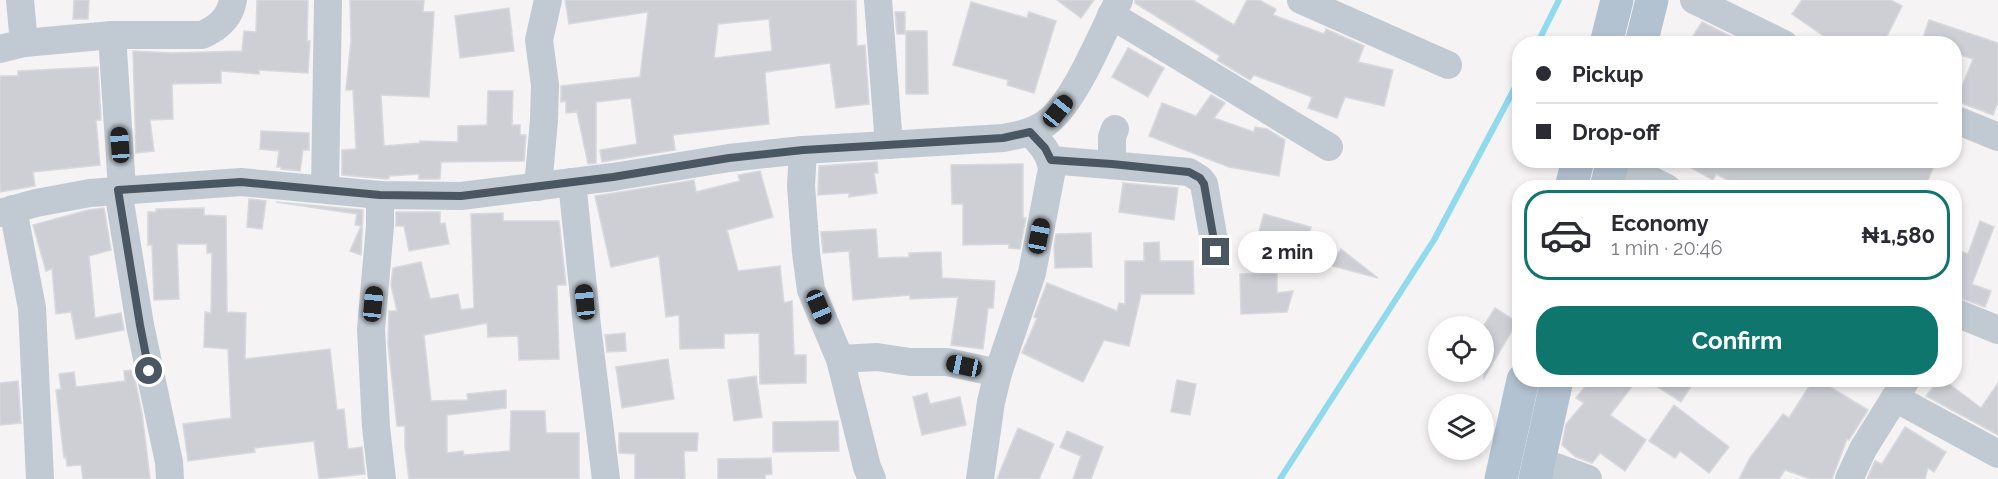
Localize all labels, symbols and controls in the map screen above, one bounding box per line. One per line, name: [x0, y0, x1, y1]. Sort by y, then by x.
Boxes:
text: Pickup: [1572, 61, 1644, 87]
car: [1040, 91, 1076, 131]
text: Drop-off: [1572, 119, 1660, 145]
car: [110, 126, 130, 164]
icon: car: [1539, 208, 1593, 262]
text: Economy: [1611, 210, 1709, 236]
car: [1027, 217, 1051, 255]
text: ₦1,580: [1861, 222, 1935, 248]
callout: 2 min: [1237, 231, 1336, 273]
text: 1 min · 20:46: [1611, 236, 1722, 260]
route end: [1202, 238, 1229, 265]
text: 2 min: [1262, 240, 1313, 264]
car: [574, 283, 596, 321]
car: [362, 285, 384, 323]
car: [804, 287, 834, 327]
button: Confirm: [1536, 306, 1938, 375]
map controls: [1428, 316, 1494, 460]
button: locate: [1428, 316, 1494, 382]
car: [945, 353, 983, 379]
route start: [135, 357, 162, 384]
button: layers: [1428, 394, 1494, 460]

